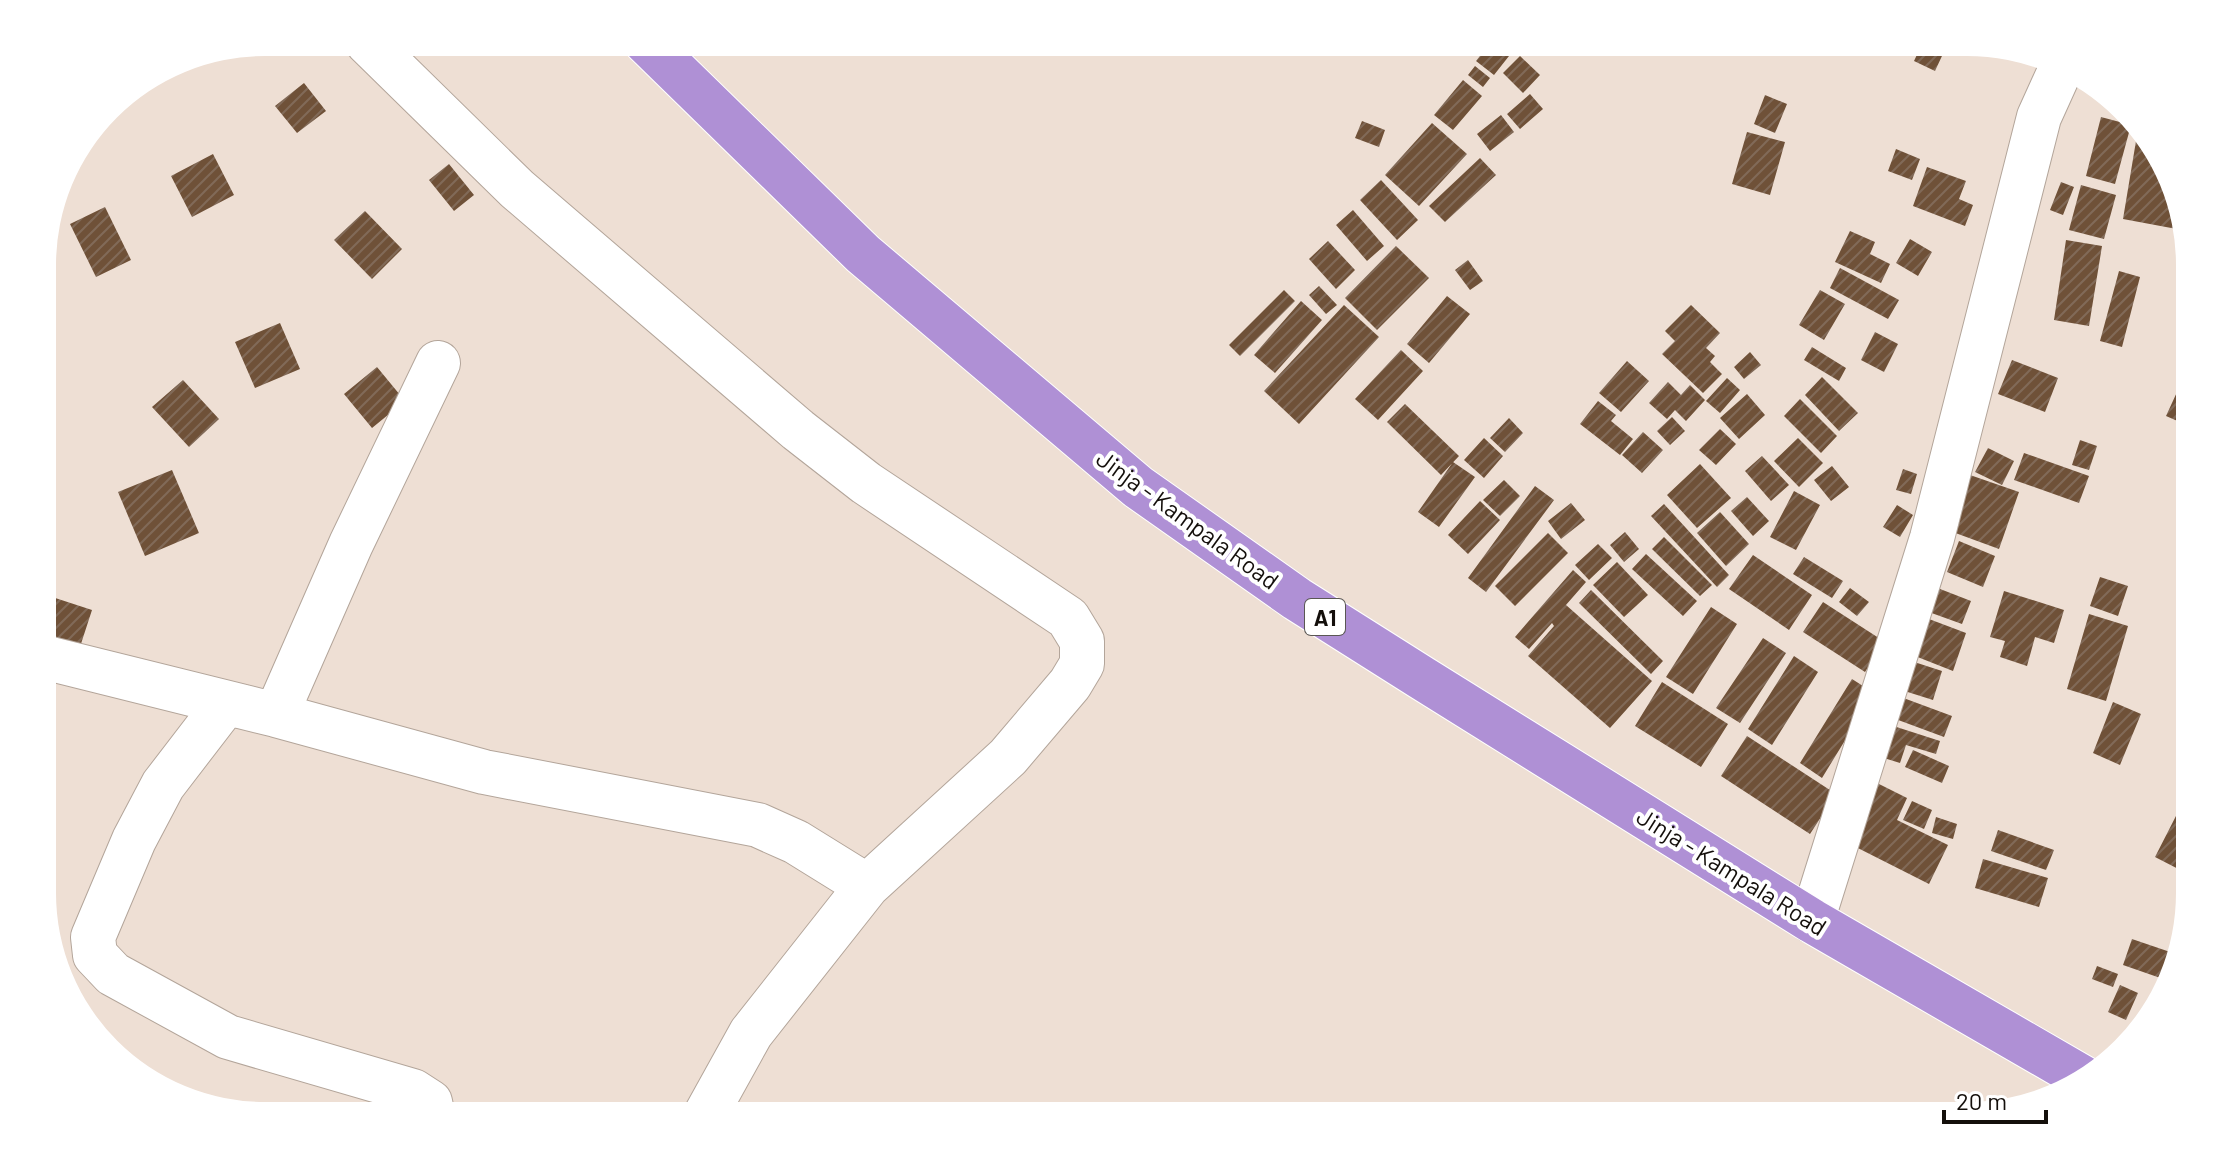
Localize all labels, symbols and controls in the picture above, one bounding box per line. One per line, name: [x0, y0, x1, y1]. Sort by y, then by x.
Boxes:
street label: Jinja - Kampala Road: [1091, 443, 1285, 595]
road number: A1: [1305, 599, 1345, 635]
street label: Jinja - Kampala Road: [1632, 801, 1832, 941]
scale bar: [1944, 1074, 2046, 1124]
text: 20 m: [1956, 1086, 2007, 1115]

